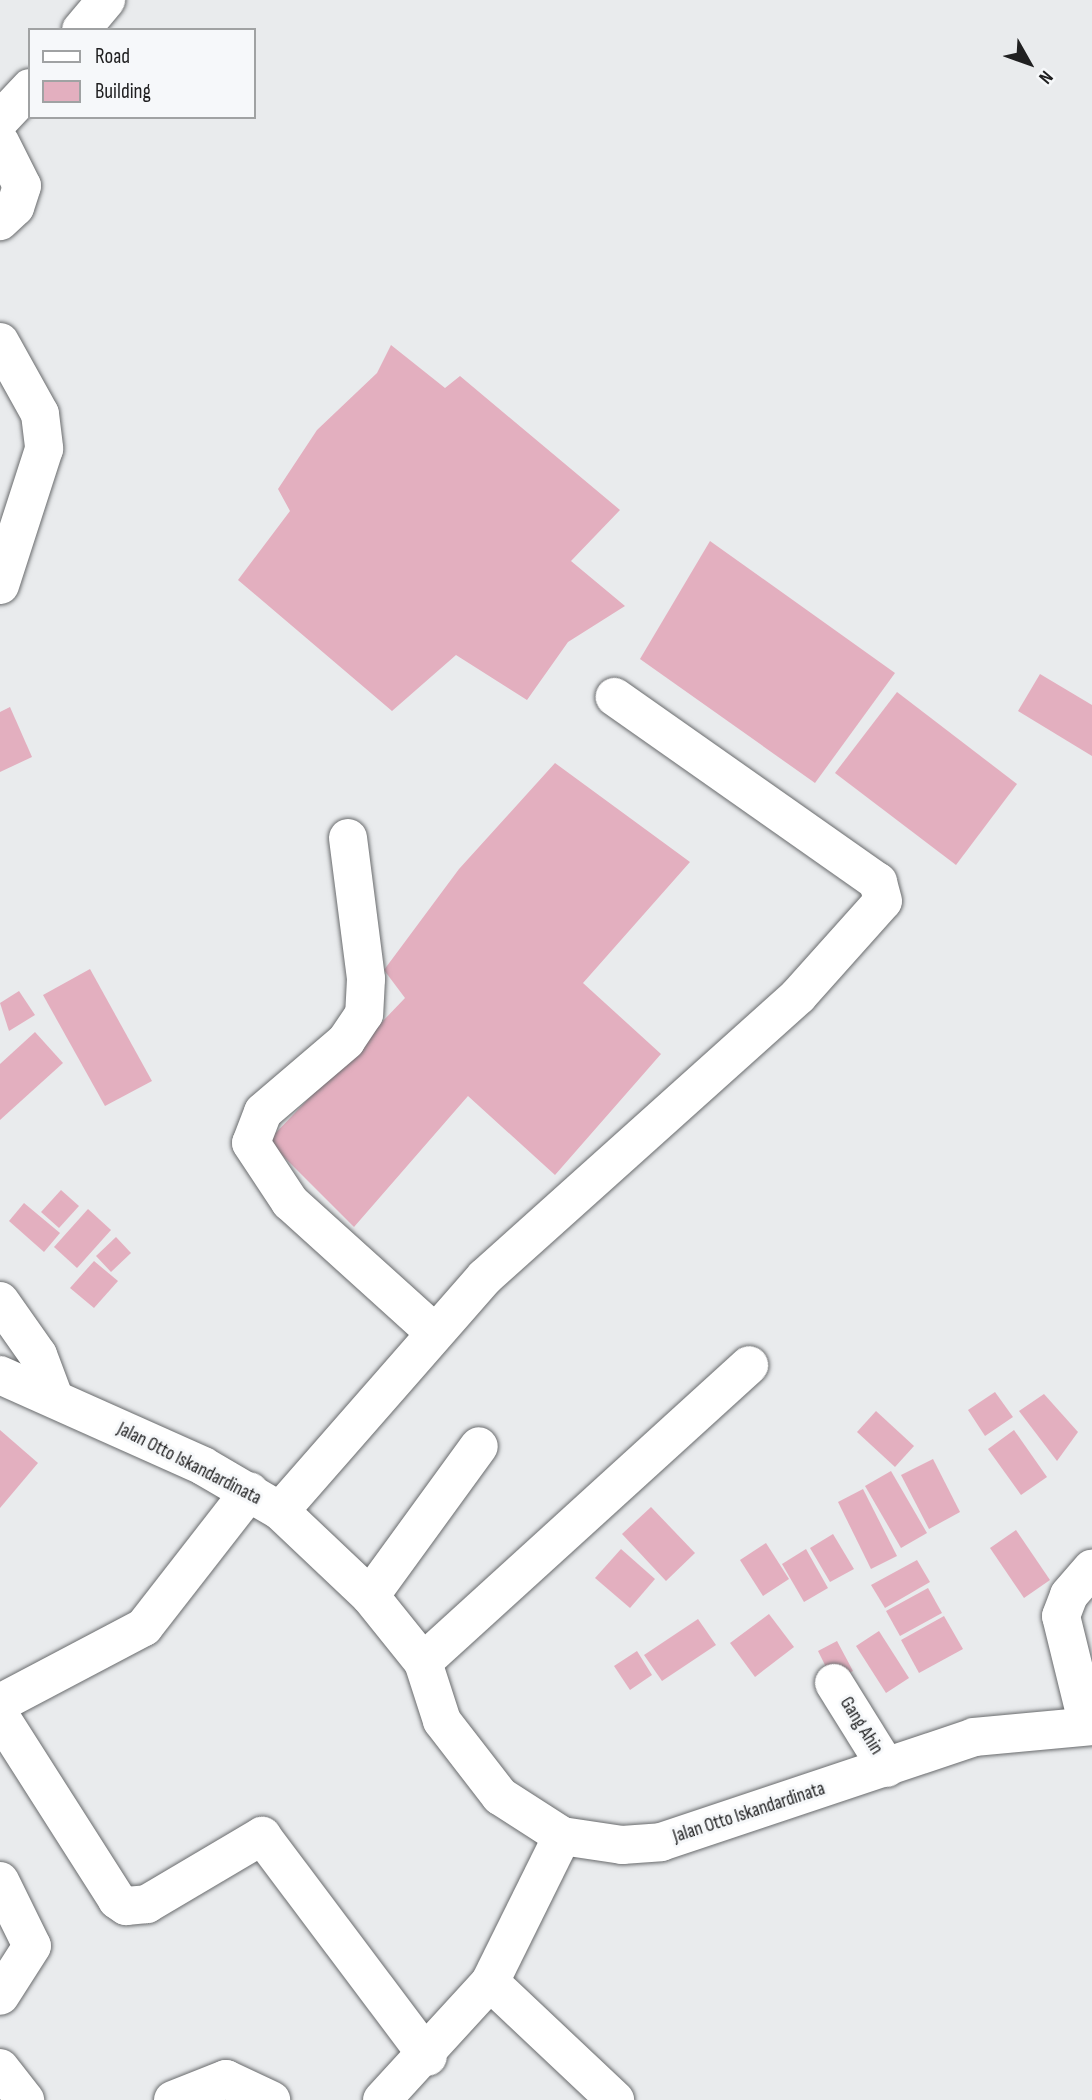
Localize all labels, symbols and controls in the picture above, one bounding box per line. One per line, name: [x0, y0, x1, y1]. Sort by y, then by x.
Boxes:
legend: [28, 28, 256, 119]
north arrow: [994, 28, 1064, 98]
text: Road: [95, 44, 130, 69]
text: N: [1033, 66, 1058, 88]
text: Building: [95, 79, 151, 104]
street label: Jalan Otto Iskandardinata: [113, 1418, 265, 1510]
street label: Gang Ahin: [834, 1693, 888, 1759]
street label: Jalan Otto Iskandardinata: [670, 1778, 828, 1848]

